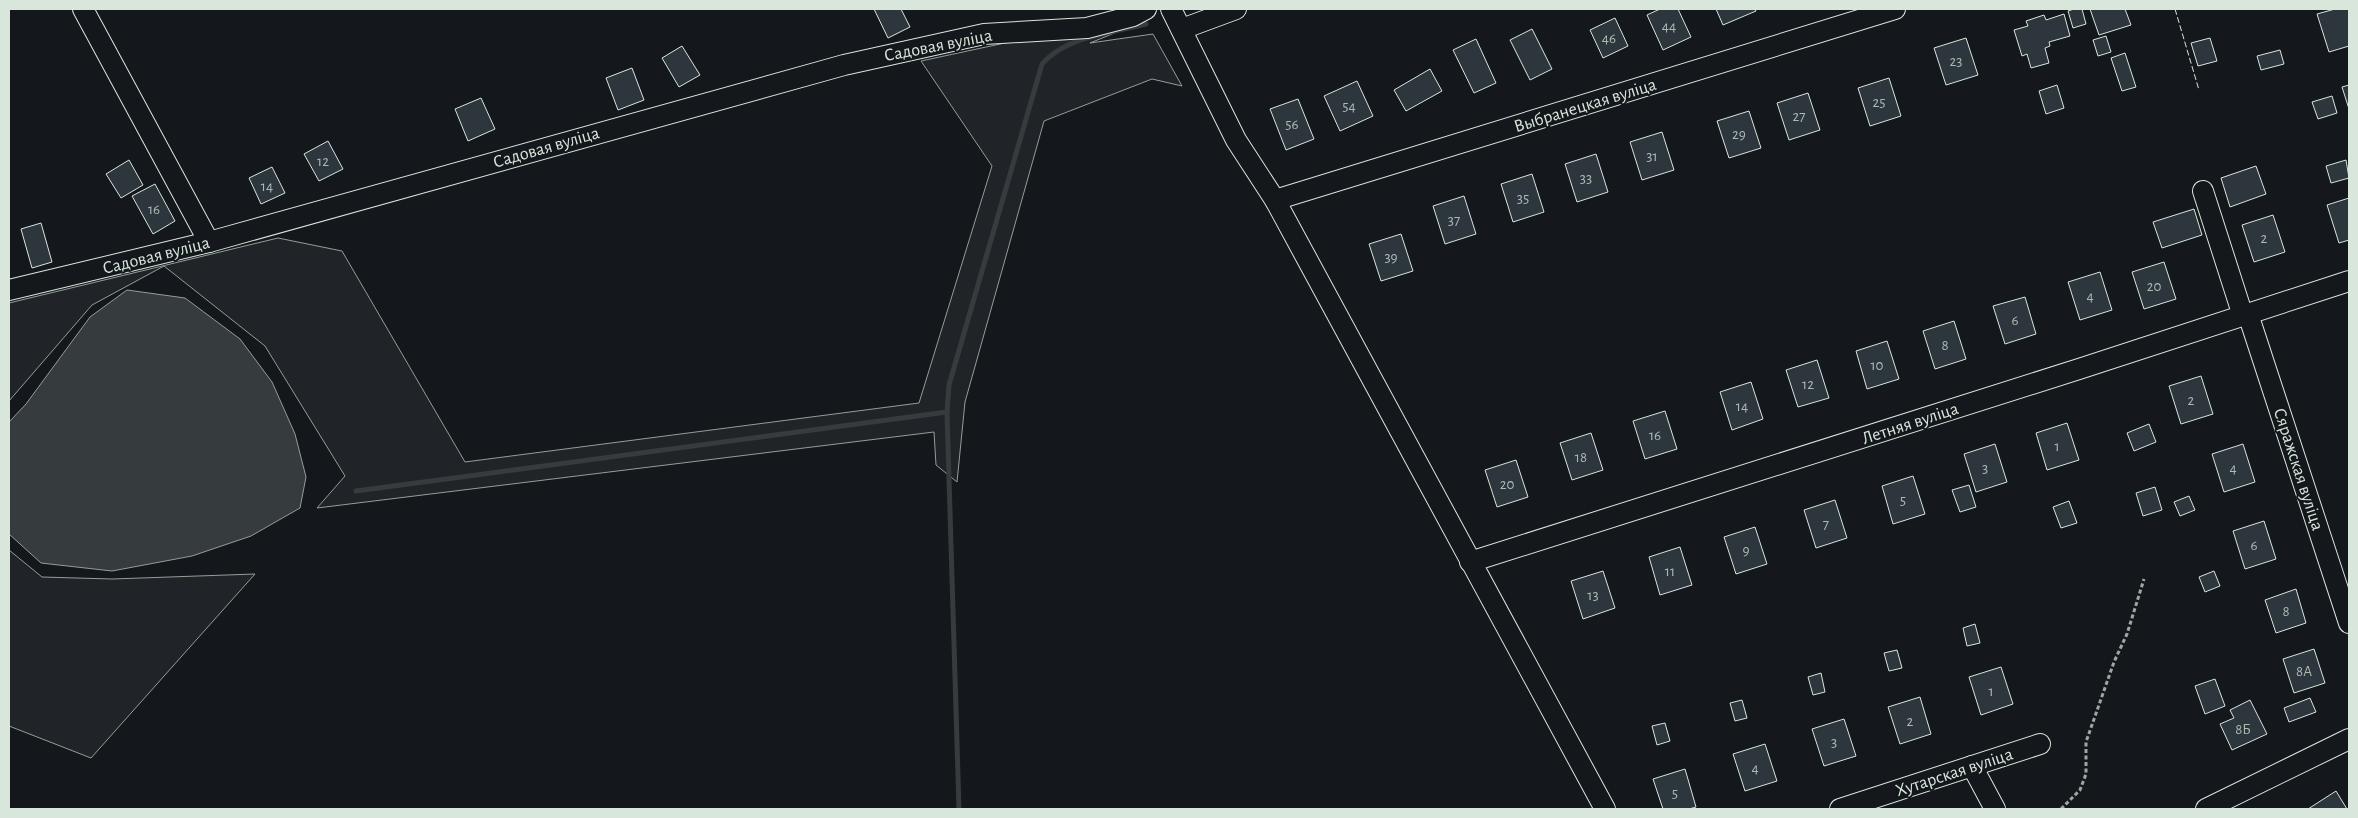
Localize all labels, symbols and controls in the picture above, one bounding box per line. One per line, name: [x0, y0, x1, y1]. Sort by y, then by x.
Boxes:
house number: 44: [1662, 19, 1676, 34]
street label: Садовая вуліца: [883, 27, 994, 65]
house number: 46: [1602, 31, 1616, 46]
house number: 23: [1949, 54, 1963, 69]
street label: Выбранецкая вуліца: [1512, 75, 1659, 136]
house number: 25: [1872, 95, 1886, 110]
house number: 54: [1342, 99, 1356, 114]
house number: 27: [1792, 109, 1806, 124]
house number: 56: [1285, 117, 1299, 132]
street label: Садовая вуліца: [491, 124, 601, 172]
house number: 29: [1732, 127, 1746, 142]
house number: 31: [1646, 149, 1658, 164]
house number: 12: [317, 154, 329, 169]
house number: 33: [1580, 171, 1592, 186]
house number: 14: [261, 179, 273, 194]
house number: 35: [1517, 191, 1529, 206]
house number: 16: [148, 202, 160, 217]
house number: 37: [1448, 213, 1460, 228]
house number: 2: [2261, 231, 2268, 246]
street label: Садовая вуліца: [101, 234, 212, 278]
house number: 39: [1384, 250, 1398, 265]
house number: 20: [2147, 279, 2161, 294]
house number: 4: [2086, 289, 2094, 304]
house number: 6: [2011, 313, 2019, 328]
house number: 8: [1941, 338, 1949, 353]
house number: 10: [1870, 358, 1884, 373]
house number: 12: [1802, 377, 1814, 392]
house number: 2: [2188, 393, 2195, 408]
house number: 14: [1736, 399, 1748, 414]
street label: Летняя вуліца: [1860, 400, 1961, 448]
street label: Сяражская вуліца: [2270, 406, 2326, 533]
house number: 16: [1649, 428, 1661, 443]
house number: 1: [2054, 439, 2060, 454]
house number: 18: [1575, 450, 1587, 465]
house number: 3: [1982, 461, 1988, 476]
house number: 4: [2229, 461, 2237, 476]
house number: 20: [1500, 477, 1514, 492]
house number: 5: [1900, 493, 1906, 508]
house number: 7: [1823, 517, 1829, 532]
house number: 6: [2250, 538, 2258, 553]
house number: 9: [1742, 543, 1750, 558]
house number: 11: [1665, 564, 1675, 579]
house number: 13: [1587, 588, 1599, 603]
house number: 8: [2282, 604, 2290, 619]
house number: 8А: [2296, 664, 2312, 679]
house number: 1: [1988, 684, 1994, 699]
house number: 2: [1907, 714, 1914, 729]
house number: 8Б: [2235, 722, 2251, 737]
house number: 3: [1831, 735, 1837, 750]
street label: Хутарская вуліца: [1893, 746, 2015, 800]
house number: 4: [1751, 761, 1759, 776]
house number: 5: [1672, 786, 1678, 801]

